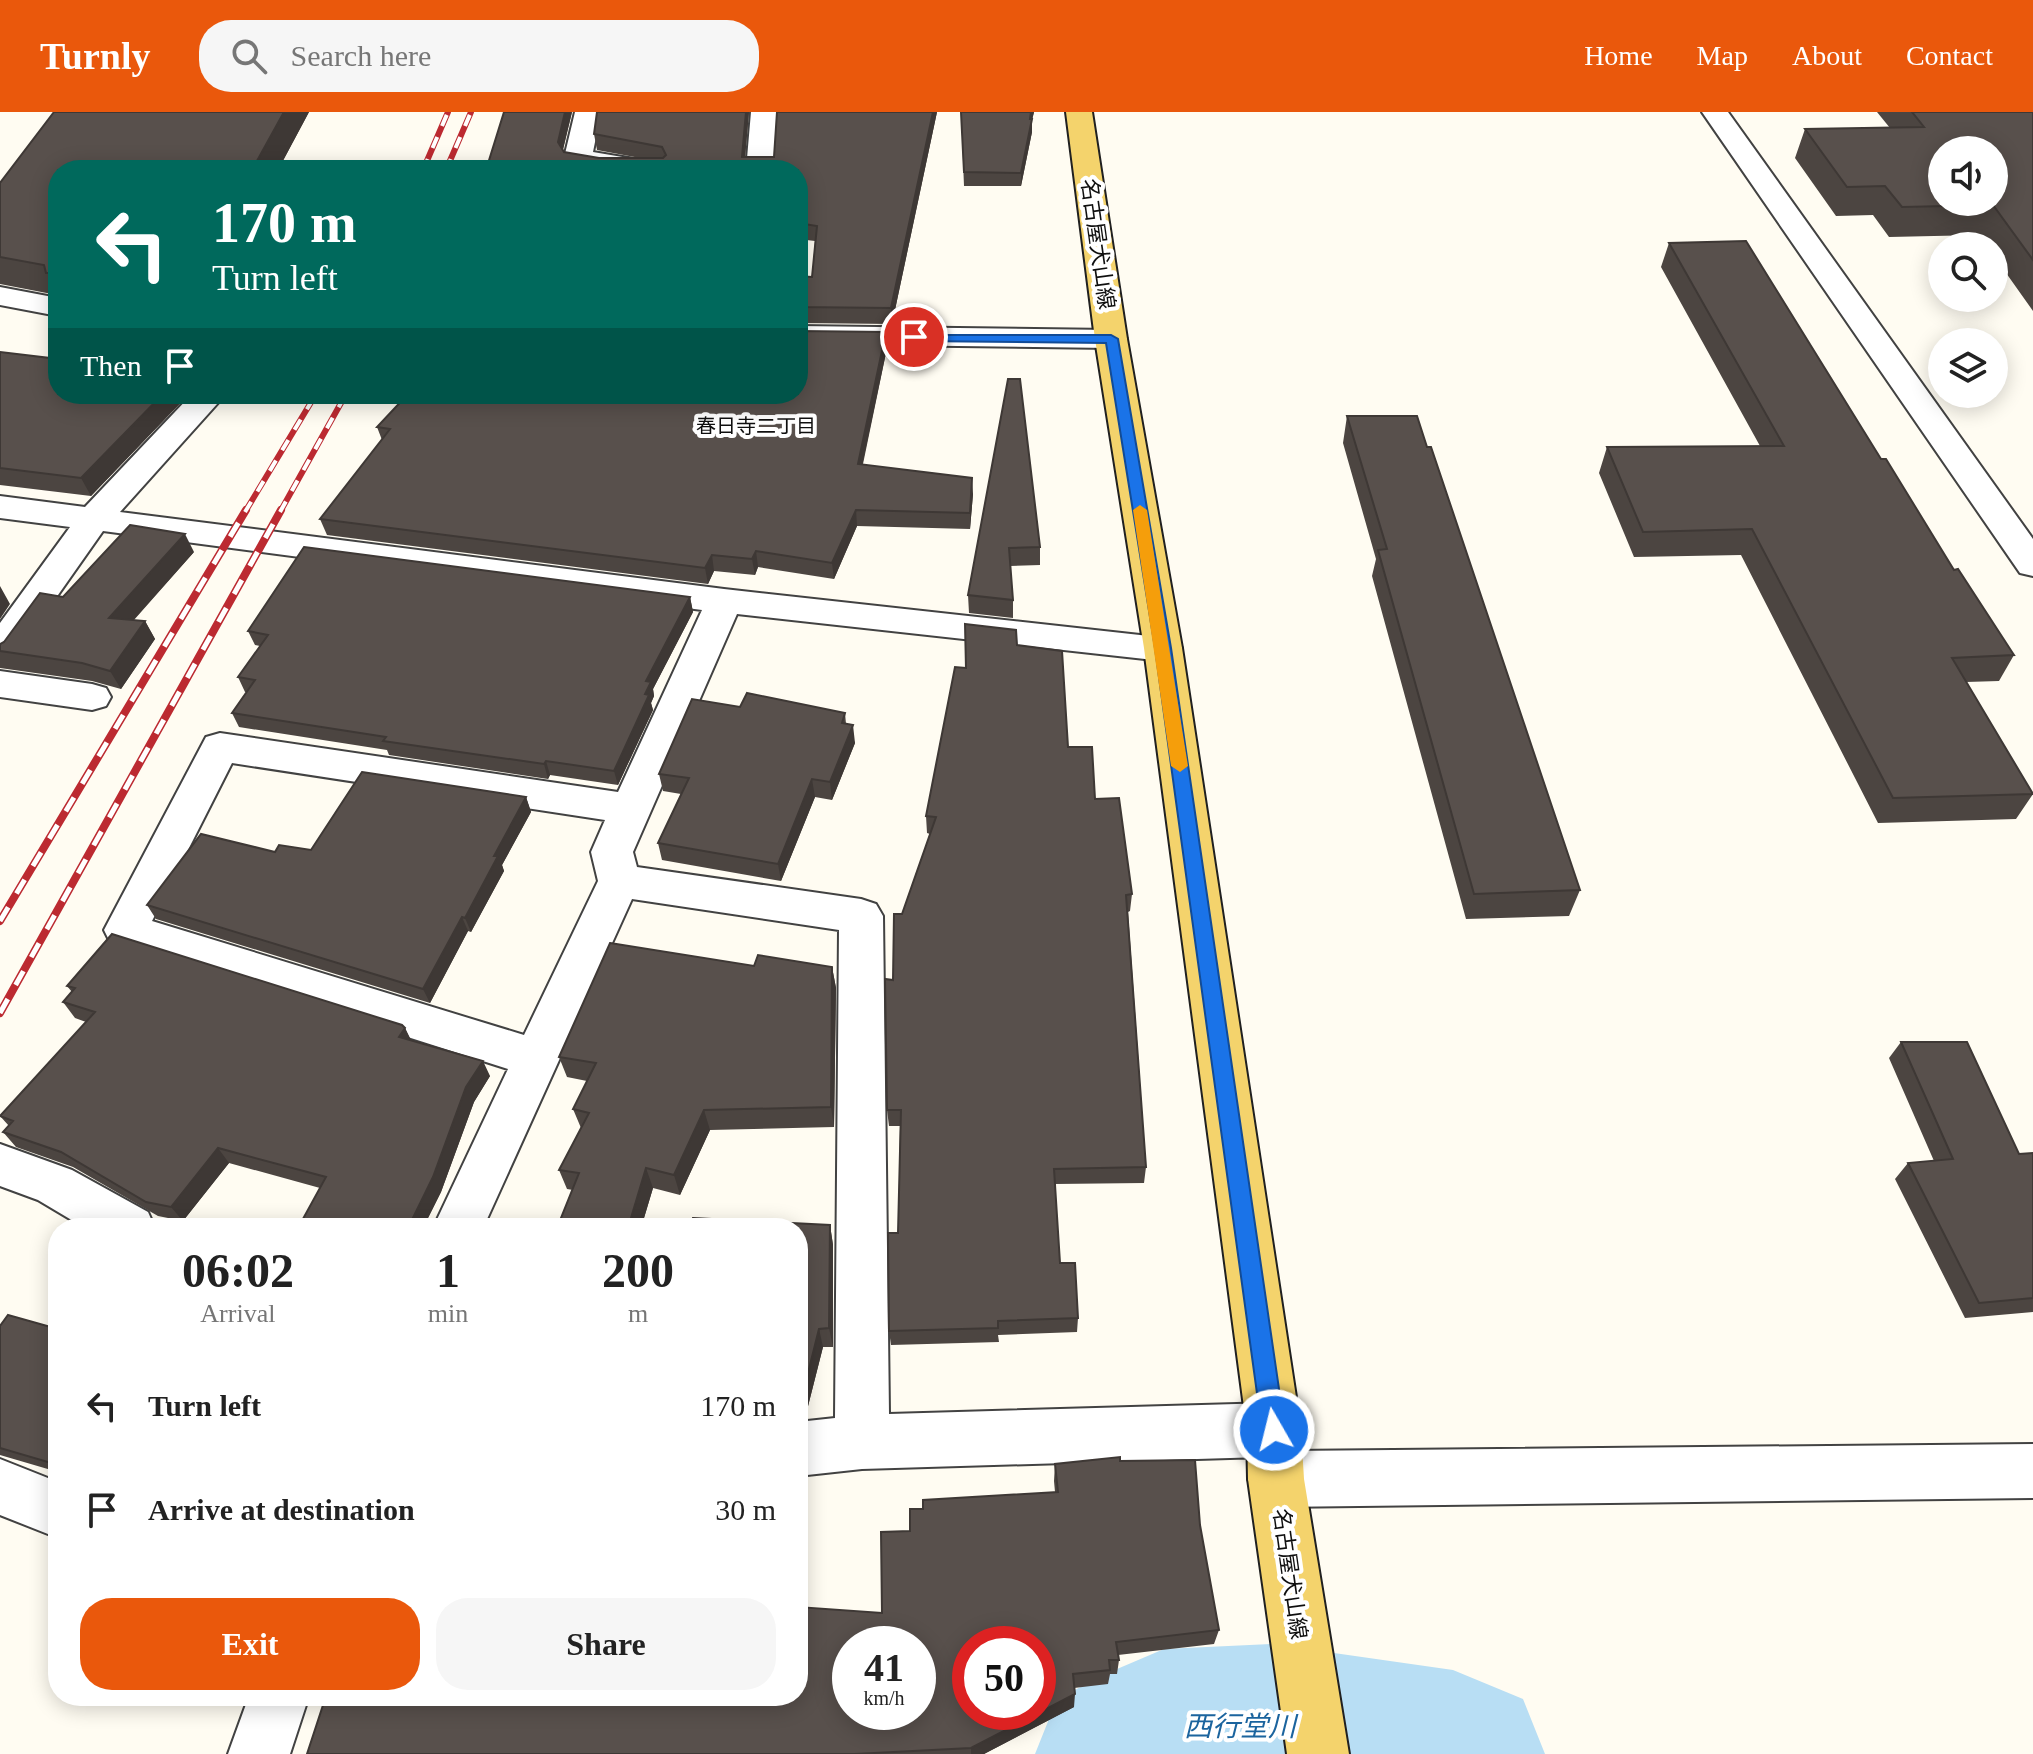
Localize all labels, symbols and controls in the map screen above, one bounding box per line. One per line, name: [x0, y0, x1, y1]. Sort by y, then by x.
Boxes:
search box: [199, 20, 759, 92]
icon: search: [227, 34, 271, 78]
text: Turnly: [40, 35, 151, 77]
text: Search here: [291, 39, 431, 72]
text: Home: [1584, 40, 1653, 71]
text: Map: [1697, 40, 1748, 71]
text: About: [1792, 40, 1862, 71]
text: Contact: [1906, 40, 1993, 71]
map controls: [1928, 136, 2008, 408]
button: sound: [1928, 136, 2008, 216]
street label: 名古屋犬山線: [1076, 177, 1120, 311]
icon: left: [80, 192, 184, 296]
text: 170 m: [212, 192, 357, 254]
button: search: [1928, 232, 2008, 312]
text: Turn left: [212, 258, 338, 298]
pin: [880, 303, 948, 371]
icon: arrive: [892, 315, 936, 359]
button: layers: [1928, 328, 2008, 408]
icon: arrive: [158, 344, 202, 388]
text: Then: [80, 349, 142, 382]
district label: 春日寺二丁目: [696, 415, 816, 437]
text: 06:02: [182, 1244, 294, 1297]
text: 1: [436, 1244, 460, 1297]
text: 200: [602, 1244, 674, 1297]
text: Arrival: [200, 1299, 275, 1328]
text: min: [428, 1299, 468, 1328]
text: m: [628, 1299, 648, 1328]
icon: left: [80, 1384, 124, 1428]
position arrow: [1232, 1388, 1316, 1472]
text: Turn left: [148, 1389, 261, 1422]
text: 170 m: [700, 1389, 776, 1422]
icon: arrive: [80, 1488, 124, 1532]
text: Arrive at destination: [148, 1493, 415, 1526]
text: 30 m: [715, 1493, 776, 1526]
street label: 名古屋犬山線: [1268, 1507, 1312, 1641]
button: Exit: [80, 1598, 420, 1690]
button: Share: [436, 1598, 776, 1690]
speed limit sign: 50: [952, 1626, 1056, 1730]
text: 41: [864, 1645, 904, 1690]
text: km/h: [863, 1687, 905, 1709]
water label: 西行堂川: [1184, 1711, 1299, 1742]

